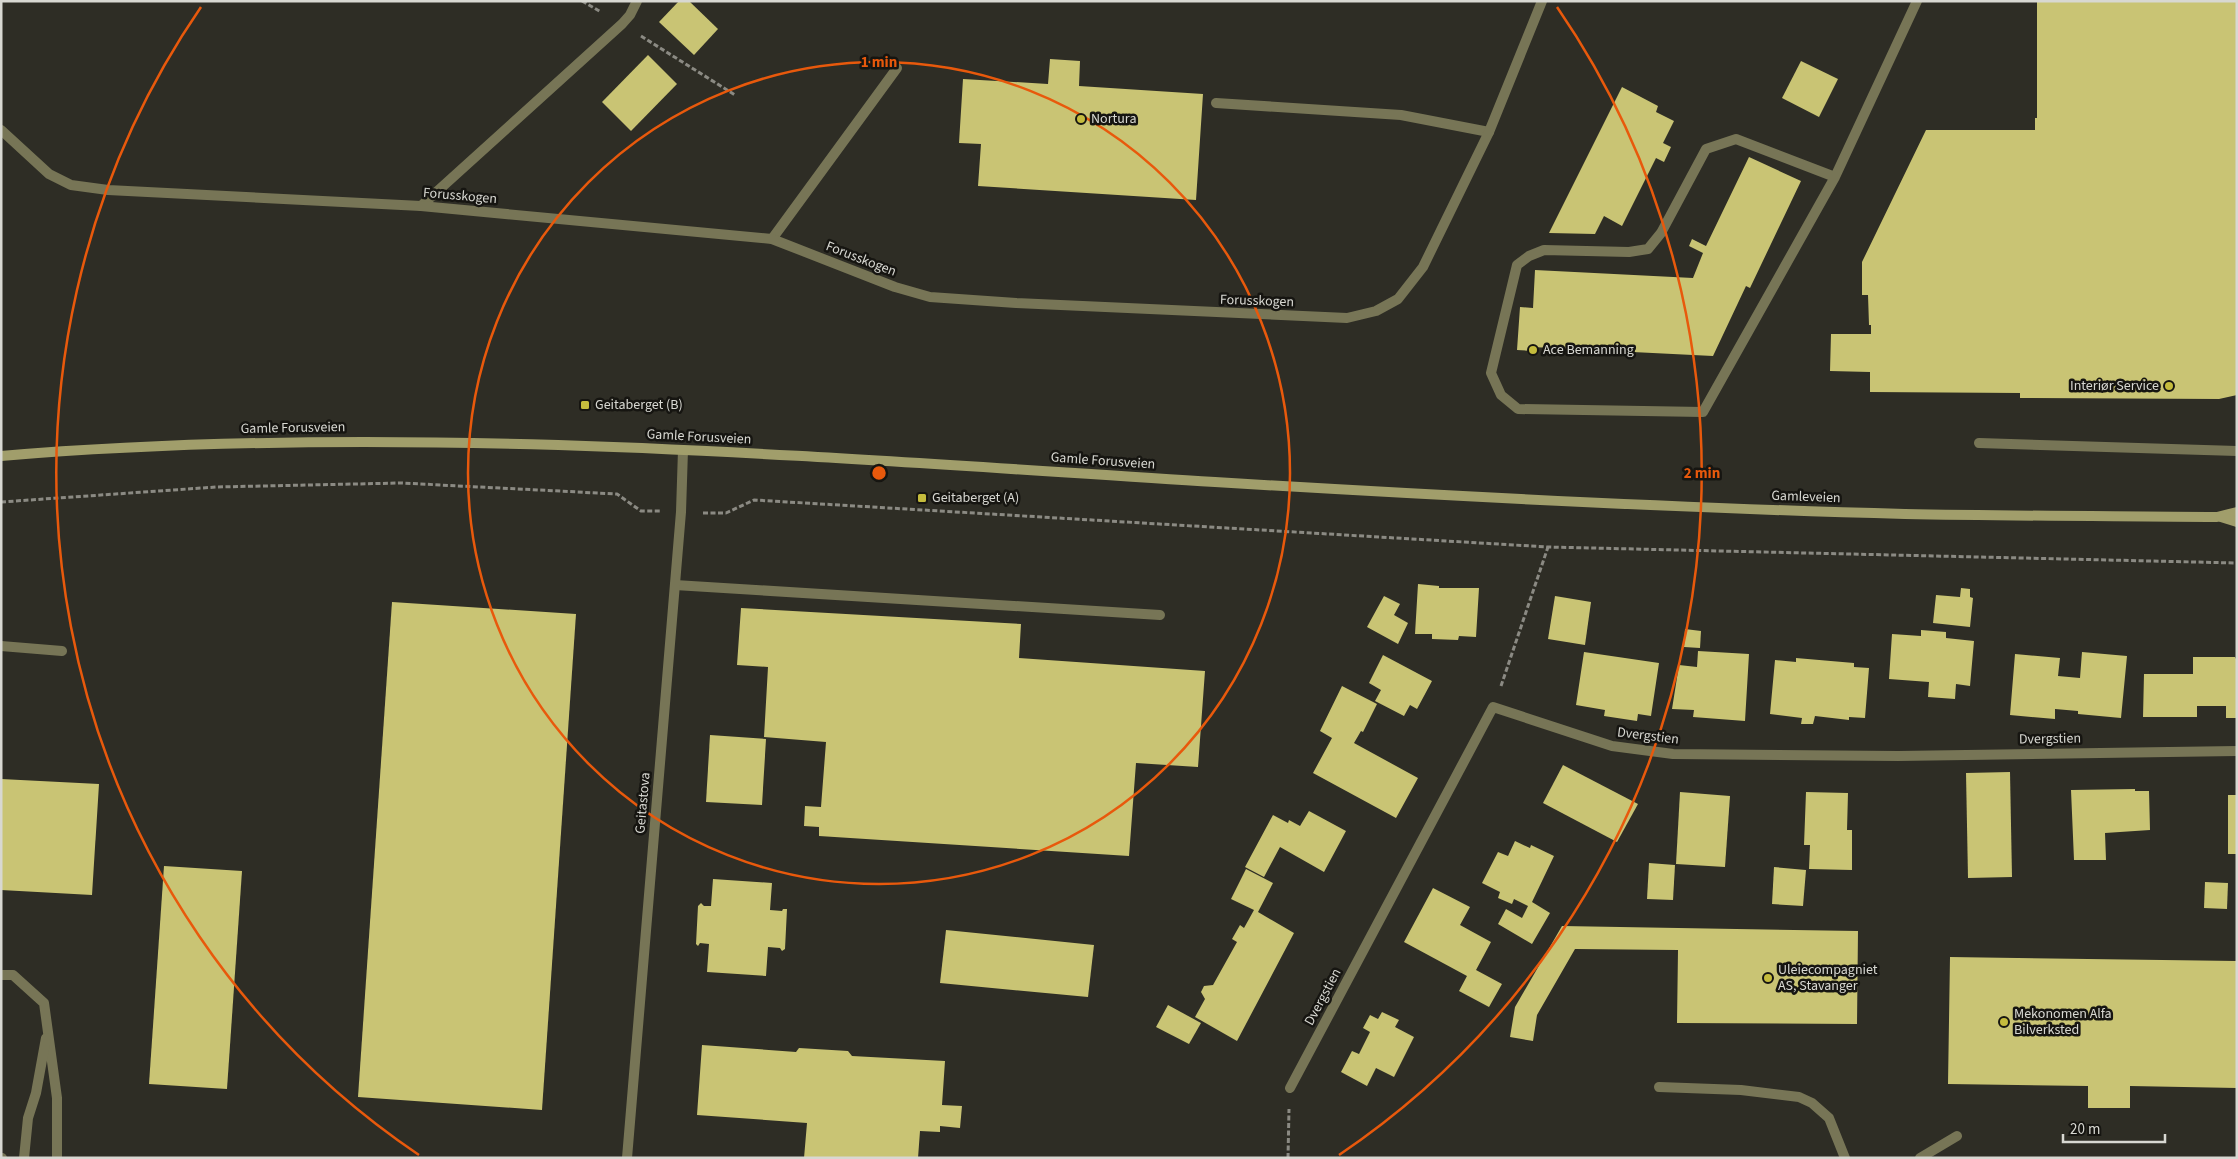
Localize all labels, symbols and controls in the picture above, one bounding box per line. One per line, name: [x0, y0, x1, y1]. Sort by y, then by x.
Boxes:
text: 1 min: [861, 52, 897, 73]
place label: Nortura: [1091, 109, 1136, 129]
marker: Nortura: [1075, 113, 1087, 125]
street label: Forusskogen: [422, 183, 498, 209]
street label: Forusskogen: [823, 236, 899, 282]
street label: Forusskogen: [1220, 290, 1294, 312]
place label: Ace Bemanning: [1543, 340, 1634, 360]
marker: Ace Bemanning: [1527, 344, 1539, 356]
place label: Interiør Service: [2070, 376, 2159, 396]
marker: Interiør Service: [2163, 380, 2175, 392]
place label: Geitaberget (B): [595, 395, 683, 415]
marker: Geitaberget (B): [579, 399, 591, 411]
street label: Gamle Forusveien: [240, 417, 346, 439]
street label: Gamle Forusveien: [646, 424, 752, 450]
street label: Gamle Forusveien: [1050, 447, 1156, 475]
text: 2 min: [1684, 463, 1720, 484]
centre of rings: [870, 464, 888, 482]
street label: Gamleveien: [1771, 486, 1841, 508]
place label: Geitaberget (A): [932, 488, 1019, 508]
marker: Geitaberget (A): [916, 492, 928, 504]
street label: Dvergstien: [1616, 722, 1680, 750]
street label: Dvergstien: [2019, 728, 2081, 750]
street label: Geitastova: [630, 771, 656, 835]
place label: Uleiecompagniet AS, Stavanger: [1778, 960, 1878, 996]
street label: Dvergstien: [1300, 965, 1346, 1029]
marker: Uleiecompagniet AS, Stavanger: [1762, 972, 1774, 984]
place label: Mekonomen Alfa Bilverksted: [2014, 1004, 2112, 1040]
marker: Mekonomen Alfa Bilverksted: [1998, 1016, 2010, 1028]
scale bar: [2063, 1112, 2166, 1144]
text: 20 m: [2070, 1119, 2100, 1140]

